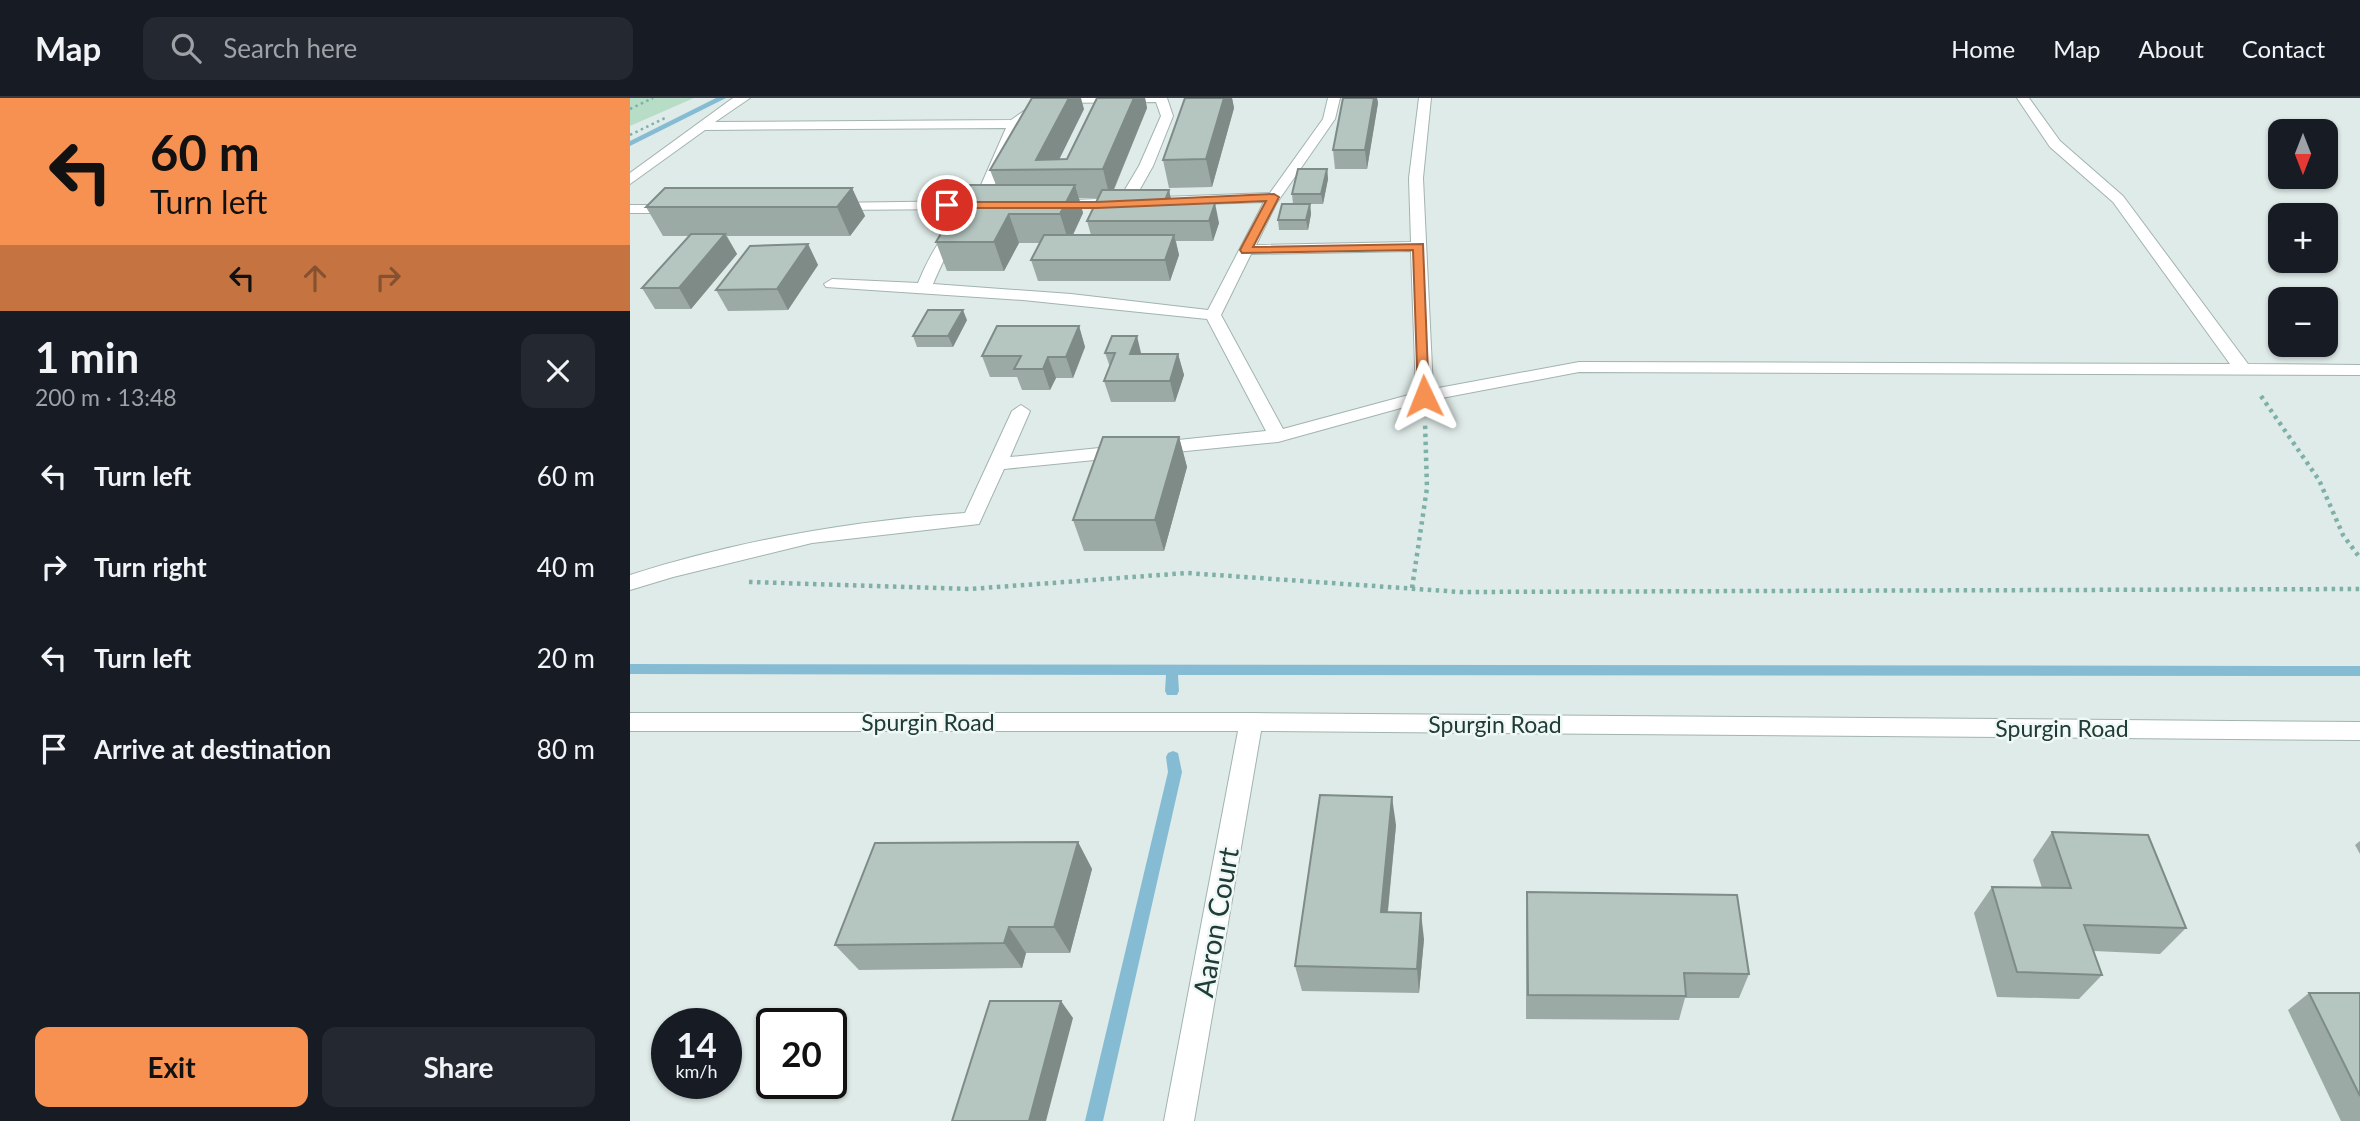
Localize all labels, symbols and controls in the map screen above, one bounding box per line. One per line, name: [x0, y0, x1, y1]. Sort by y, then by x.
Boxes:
search box: [143, 17, 633, 80]
text: Map: [35, 28, 101, 68]
icon: search: [167, 29, 205, 67]
text: Search here: [223, 32, 357, 64]
text: Home: [1951, 34, 2015, 63]
text: Map: [2053, 34, 2101, 63]
text: About: [2139, 34, 2204, 63]
text: Contact: [2242, 34, 2325, 63]
north arrow: [2268, 119, 2338, 189]
map controls: [2268, 119, 2338, 357]
text: 60 m: [150, 123, 260, 181]
icon: left: [35, 126, 126, 217]
pin: [917, 175, 977, 235]
text: Turn left: [150, 182, 267, 221]
icon: arrive: [928, 186, 966, 224]
button: +: [2268, 203, 2338, 273]
icon: left: [223, 259, 261, 297]
icon: ahead: [296, 259, 334, 297]
icon: right: [369, 259, 407, 297]
button: −: [2268, 287, 2338, 357]
text: 1 min: [35, 332, 139, 382]
button: close: [521, 334, 595, 408]
position arrow: [1387, 359, 1461, 433]
text: 200 m · 13:48: [35, 383, 177, 411]
icon: left: [35, 457, 73, 495]
text: Turn left: [94, 460, 191, 492]
text: 60 m: [537, 460, 595, 492]
icon: right: [35, 548, 73, 586]
text: Turn right: [94, 551, 207, 583]
text: 40 m: [537, 551, 595, 583]
icon: left: [35, 639, 73, 677]
text: Turn left: [94, 642, 191, 674]
text: 20 m: [537, 642, 595, 674]
street label: Spurgin Road: [861, 708, 995, 736]
street label: Spurgin Road: [1428, 710, 1562, 738]
street label: Spurgin Road: [1995, 714, 2129, 742]
icon: arrive: [35, 730, 73, 768]
text: Arrive at destination: [94, 733, 331, 765]
text: 80 m: [537, 733, 595, 765]
street label: Aaron Court: [1185, 845, 1245, 999]
speed limit sign: 20: [756, 1008, 847, 1099]
text: 14: [676, 1023, 717, 1065]
button: Exit: [35, 1027, 308, 1107]
button: Share: [322, 1027, 595, 1107]
text: km/h: [675, 1060, 718, 1082]

